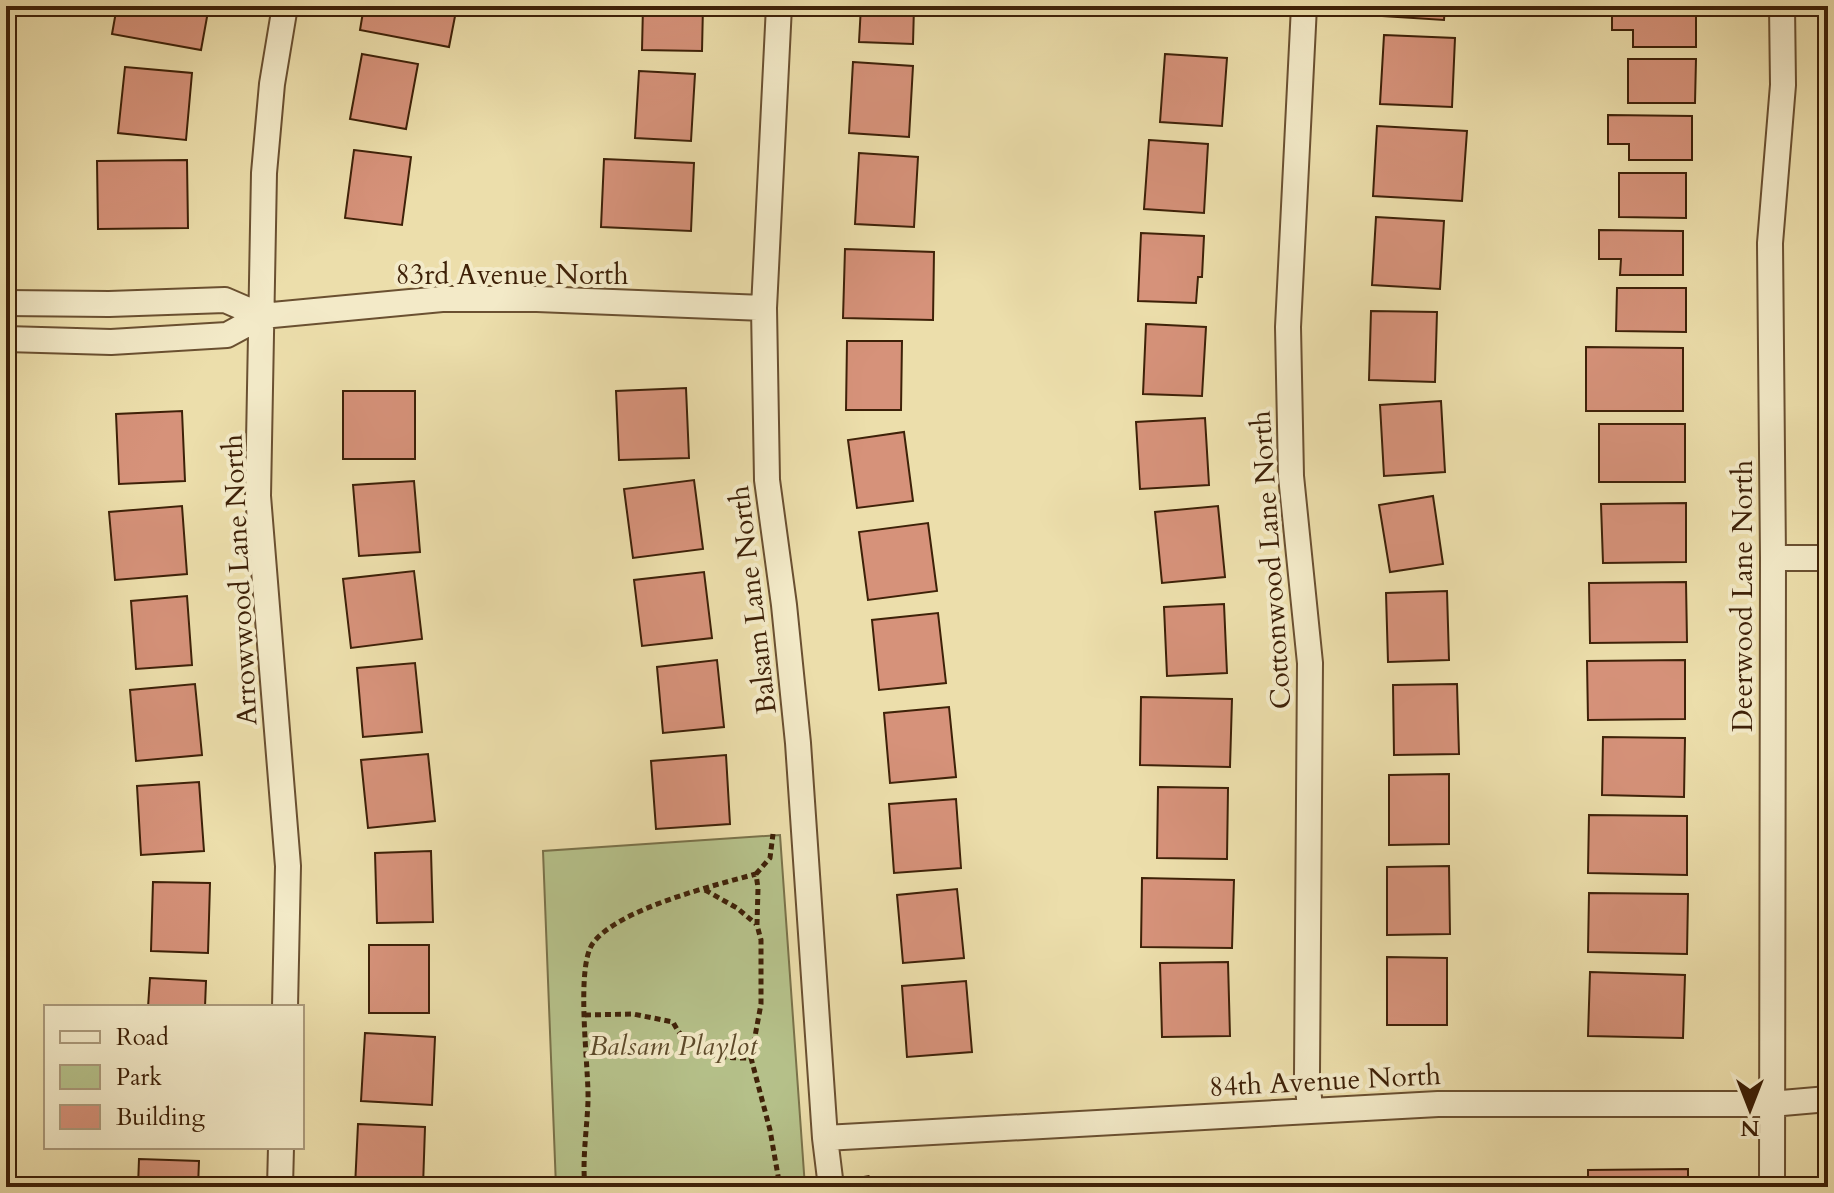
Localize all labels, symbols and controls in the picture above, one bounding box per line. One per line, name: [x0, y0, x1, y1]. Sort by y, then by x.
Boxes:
street label: 83rd Avenue North: [395, 256, 629, 294]
street label: Cottonwood Lane North: [1242, 409, 1300, 710]
street label: Arrowwood Lane North: [213, 433, 267, 727]
street label: Deerwood Lane North: [1724, 460, 1762, 732]
street label: Balsam Lane North: [720, 484, 786, 716]
legend: [44, 1005, 304, 1149]
text: Road: [116, 1021, 169, 1054]
park label: Balsam Playlot: [589, 1027, 758, 1065]
street label: 84th Avenue North: [1208, 1056, 1442, 1106]
text: Park: [116, 1061, 162, 1094]
north arrow: [1710, 1069, 1790, 1149]
text: Building: [116, 1101, 206, 1134]
text: N: [1740, 1113, 1760, 1143]

